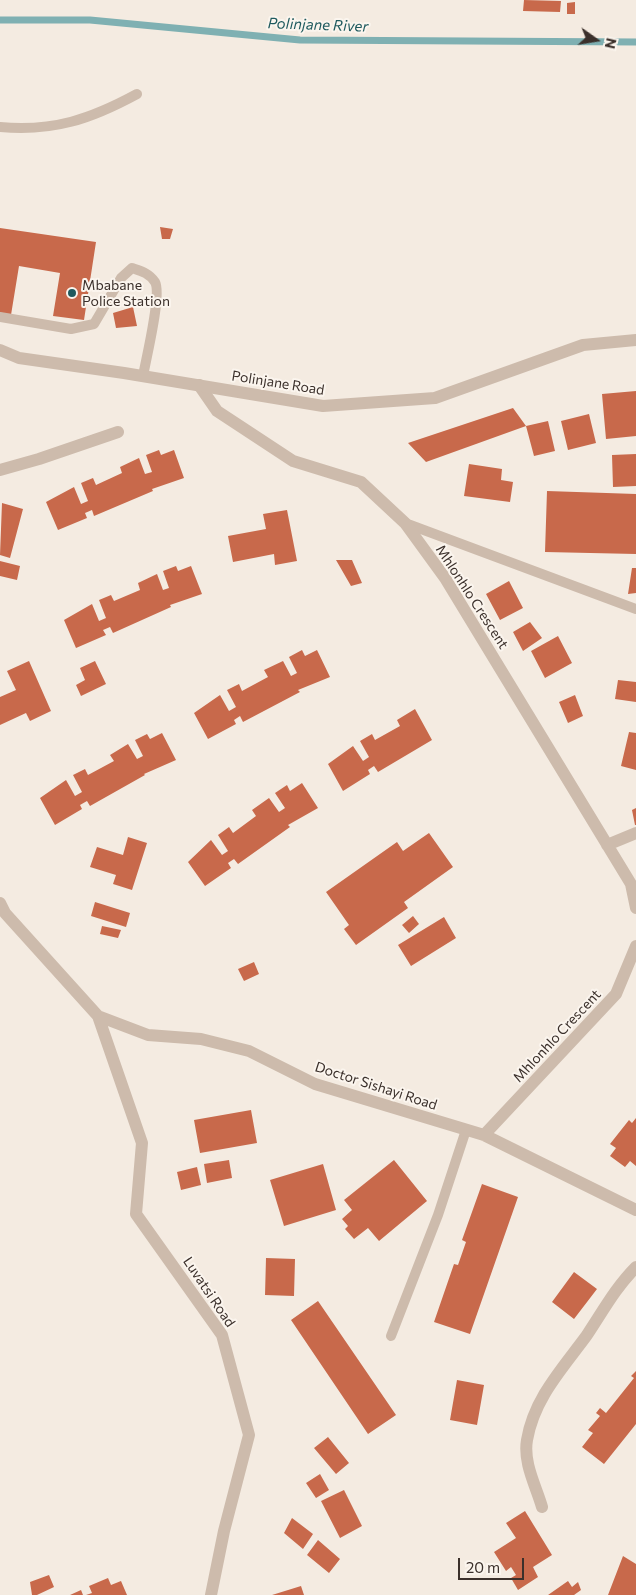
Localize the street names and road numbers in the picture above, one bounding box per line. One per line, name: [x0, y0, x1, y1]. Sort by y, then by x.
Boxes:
street label: Polinjane Road: [230, 367, 326, 399]
street label: Mhlonhlo Crescent: [432, 542, 512, 652]
street label: Mhlonhlo Crescent: [510, 986, 604, 1086]
street label: Doctor Sishayi Road: [313, 1058, 439, 1114]
street label: Luvatsi Road: [179, 1254, 239, 1330]

